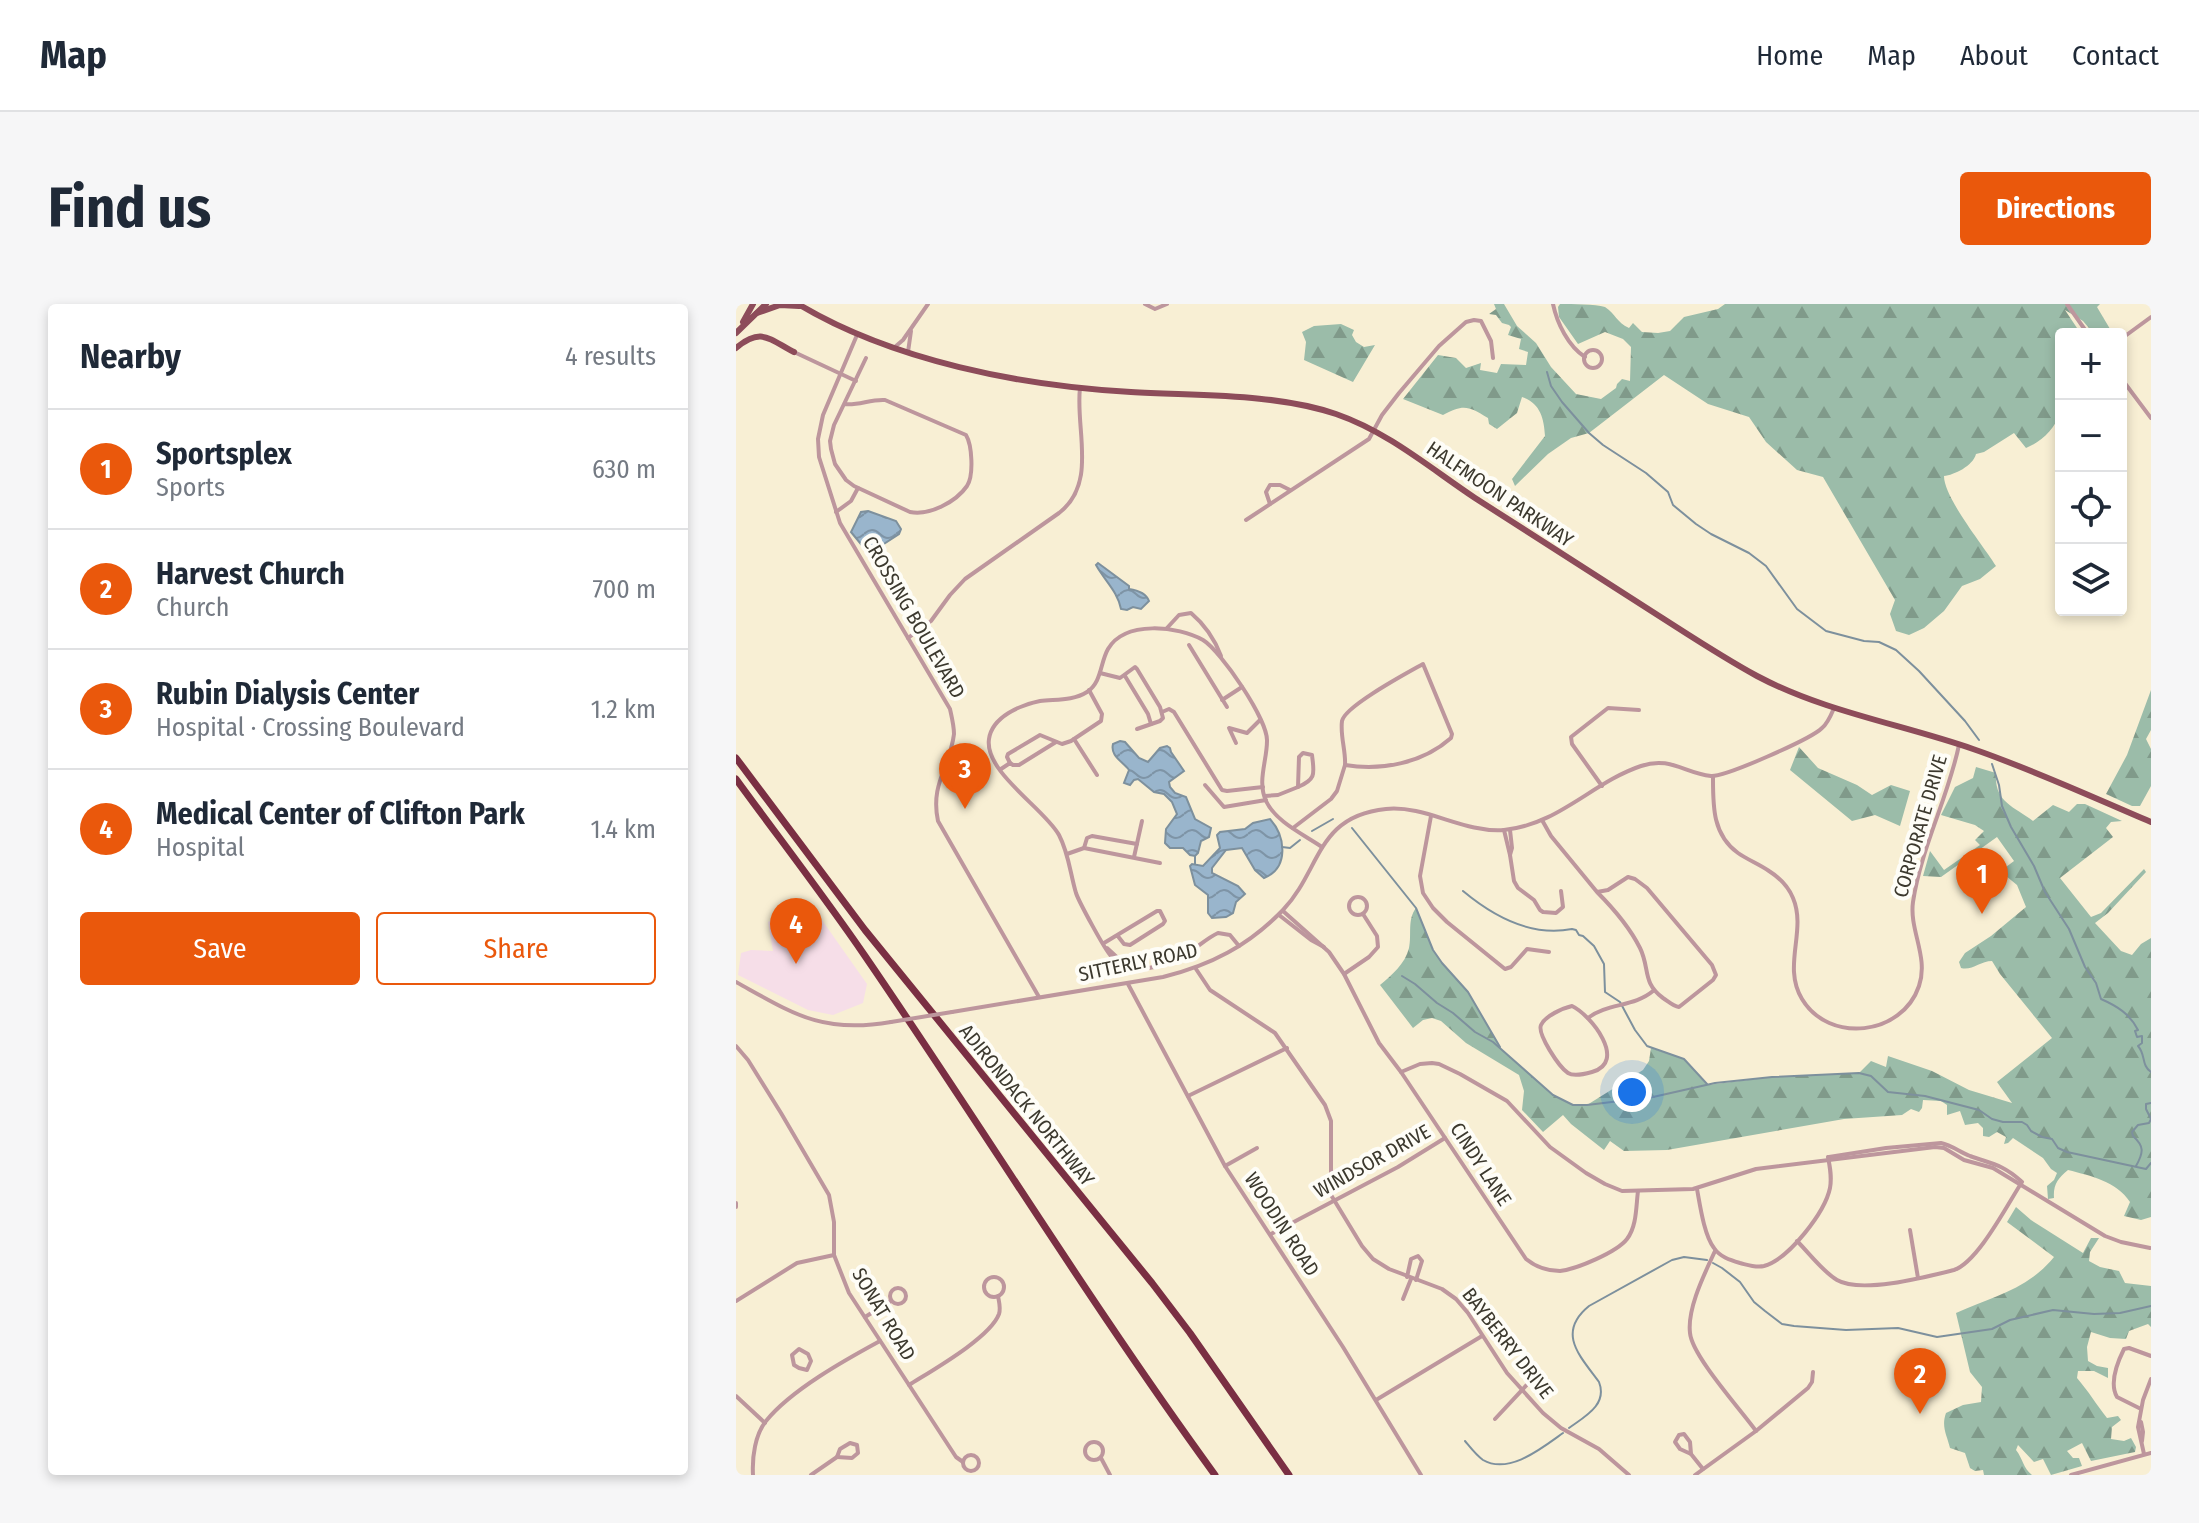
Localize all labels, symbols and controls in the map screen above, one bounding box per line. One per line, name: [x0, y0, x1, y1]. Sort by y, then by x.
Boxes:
text: Map: [40, 32, 107, 78]
text: Home: [1756, 39, 1823, 72]
text: Map: [1867, 39, 1916, 72]
text: About: [1960, 39, 2028, 72]
text: Contact: [2072, 39, 2159, 72]
button: Directions: [1960, 172, 2151, 245]
text: Find us: [48, 175, 211, 242]
map controls: [2055, 328, 2127, 616]
button: +: [2055, 328, 2127, 400]
text: Nearby: [80, 336, 181, 377]
text: 4 results: [565, 341, 656, 372]
button: −: [2055, 400, 2127, 472]
text: Sportsplex: [156, 436, 292, 472]
street label: HALFMOON PARKWAY: [1422, 436, 1578, 552]
text: 1: [101, 454, 112, 485]
text: 630 m: [592, 454, 656, 485]
text: Sports: [156, 472, 225, 503]
button: locate: [2055, 472, 2127, 544]
street label: CROSSING BOULEVARD: [858, 532, 970, 702]
button: layers: [2055, 544, 2127, 616]
text: Harvest Church: [156, 556, 345, 592]
text: 2: [100, 574, 112, 605]
text: 700 m: [593, 574, 656, 605]
text: Church: [156, 592, 229, 623]
text: Rubin Dialysis Center: [156, 676, 419, 712]
text: 3: [100, 694, 112, 725]
text: 1.2 km: [591, 694, 656, 725]
text: Hospital · Crossing Boulevard: [156, 712, 465, 743]
pin: 3: [939, 743, 991, 809]
street label: CORPORATE DRIVE: [1888, 752, 1952, 900]
text: Medical Center of Clifton Park: [156, 796, 525, 832]
text: 4: [99, 814, 113, 845]
text: 1.4 km: [590, 814, 656, 845]
text: Hospital: [156, 832, 245, 863]
pin: 1: [1956, 848, 2008, 914]
pin: 4: [770, 898, 822, 964]
button: Save: [80, 912, 360, 985]
button: Share: [376, 912, 656, 985]
street label: SITTERLY ROAD: [1076, 938, 1200, 986]
street label: ADIRONDACK NORTHWAY: [954, 1019, 1100, 1191]
your location: [1612, 1072, 1652, 1112]
street label: CINDY LANE: [1445, 1118, 1517, 1210]
street label: WINDSOR DRIVE: [1310, 1119, 1434, 1203]
street label: WOODIN ROAD: [1240, 1168, 1324, 1280]
street label: SONAT ROAD: [847, 1264, 921, 1364]
street label: BAYBERRY DRIVE: [1457, 1283, 1559, 1403]
pin: 2: [1894, 1348, 1946, 1414]

